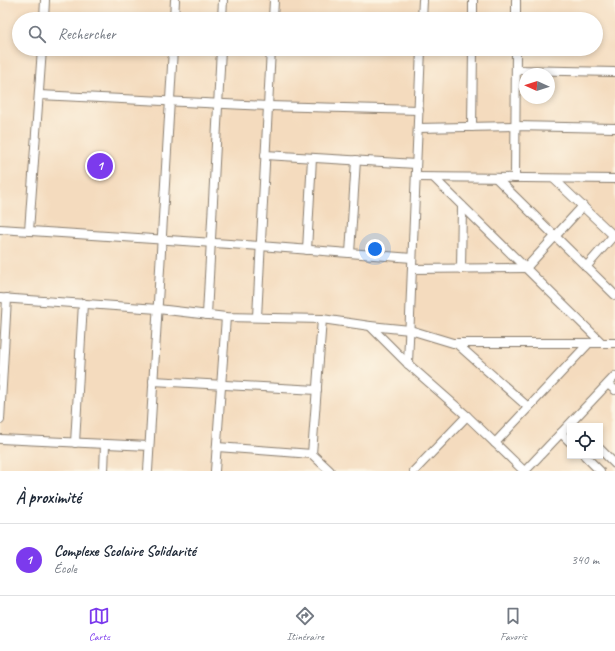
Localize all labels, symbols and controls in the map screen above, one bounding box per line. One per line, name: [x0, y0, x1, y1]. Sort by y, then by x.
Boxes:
search box: [12, 12, 603, 56]
icon: search: [26, 23, 48, 45]
text: Rechercher: [58, 25, 116, 44]
north arrow: [519, 68, 555, 104]
pin: 1: [87, 151, 113, 181]
your location: [365, 239, 385, 259]
map controls: [567, 423, 603, 459]
button: locate: [567, 423, 603, 459]
text: À proximité: [16, 487, 81, 508]
text: Complexe Scolaire Solidarité: [54, 542, 196, 561]
text: 1: [26, 552, 32, 568]
text: 340 m: [571, 552, 599, 568]
text: École: [54, 561, 77, 577]
tab: Carte: [88, 605, 110, 643]
tab: Itinéraire: [287, 605, 324, 643]
tab: Favoris: [500, 605, 527, 643]

